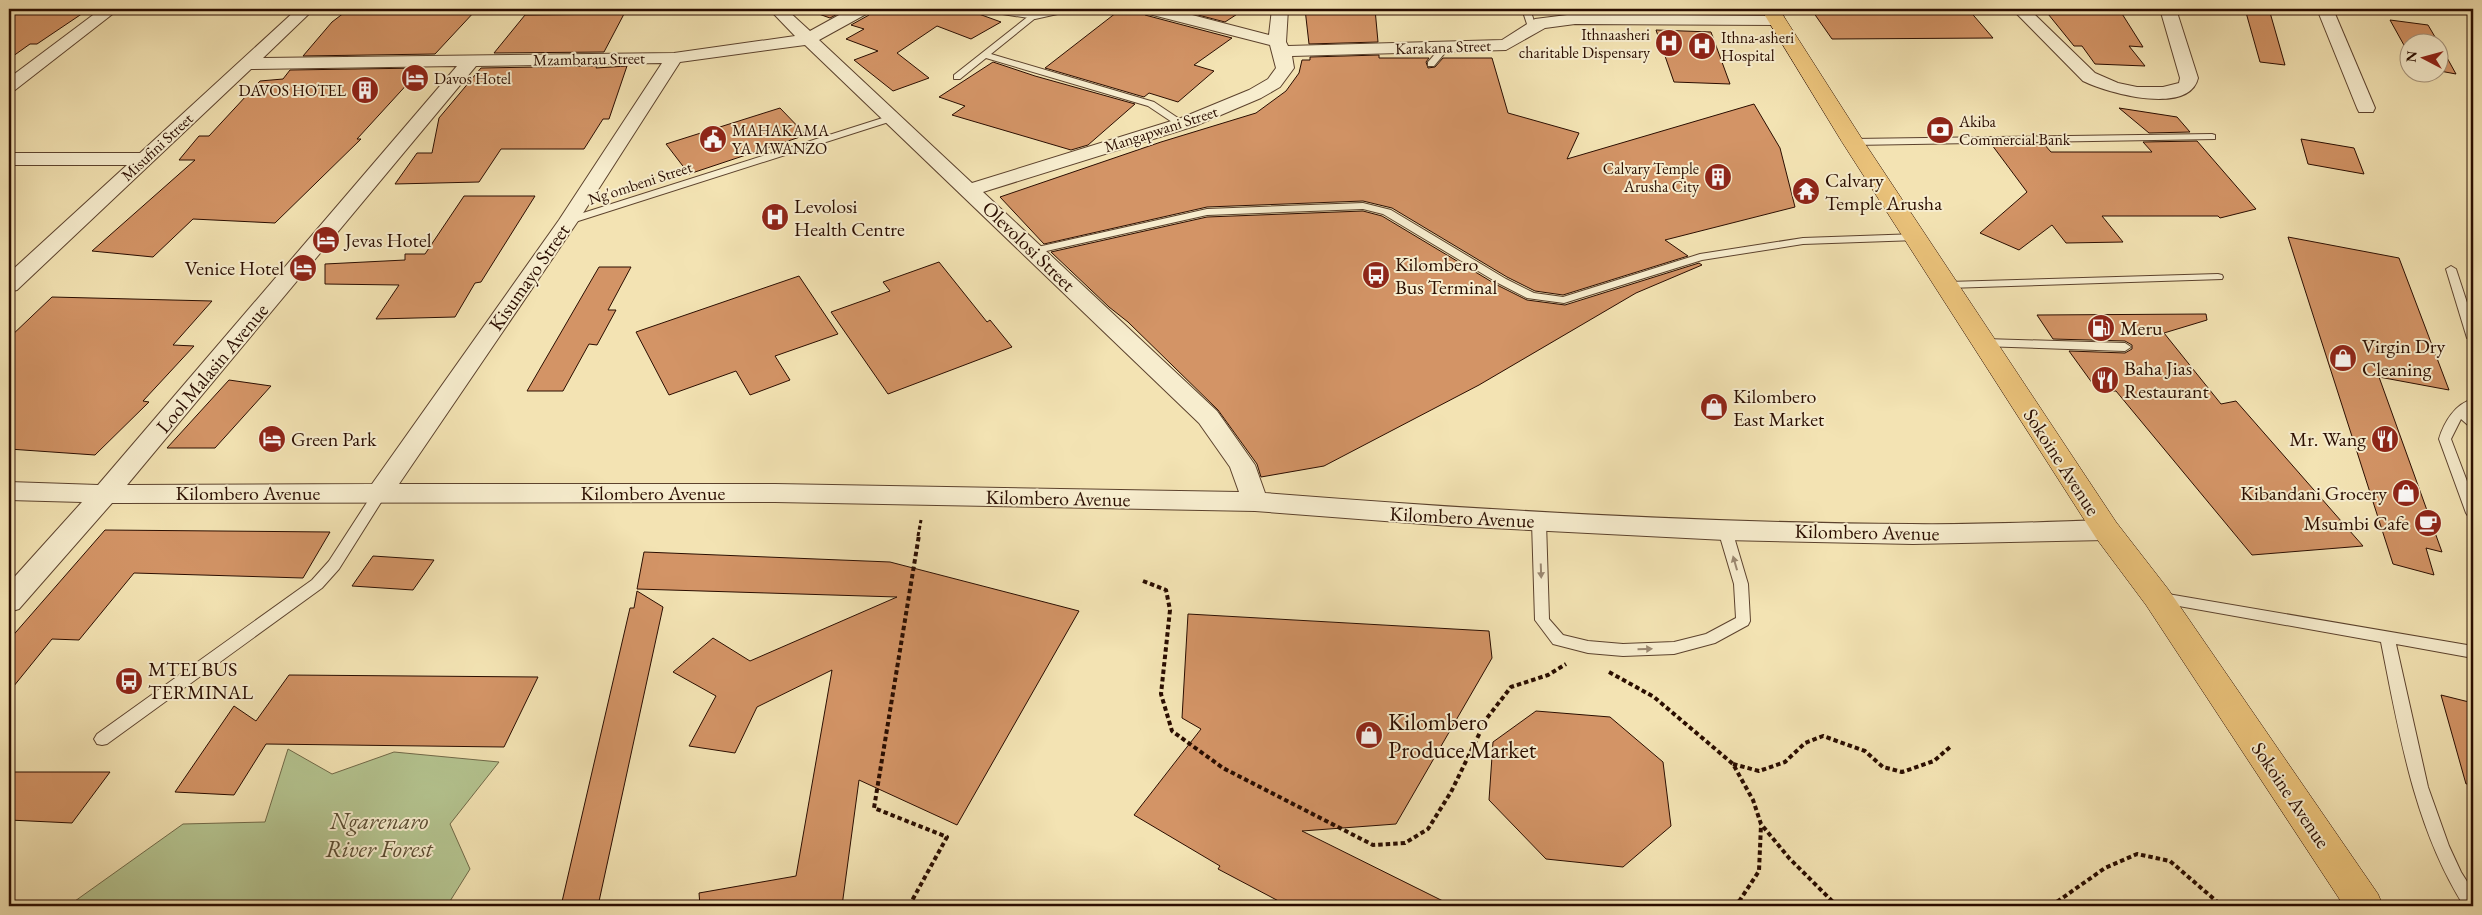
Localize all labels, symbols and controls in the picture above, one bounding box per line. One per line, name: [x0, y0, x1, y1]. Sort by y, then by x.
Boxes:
place label: Ithnaasheri charitable Dispensary: [1519, 24, 1651, 63]
place label: Ithna-asheri Hospital: [1721, 27, 1794, 66]
hospital icon: Ithnaasheri charitable Dispensary: [1654, 28, 1684, 58]
hospital icon: Ithna-asheri Hospital: [1687, 31, 1717, 61]
north arrow: [2400, 32, 2450, 82]
street label: Karakana Street: [1395, 35, 1491, 59]
street label: Mzambarau Street: [533, 48, 645, 70]
text: N: [2402, 49, 2421, 63]
hotel icon: Davos Hotel: [400, 63, 430, 93]
place label: Davos Hotel: [434, 68, 511, 89]
building icon: DAVOS HOTEL: [350, 75, 380, 105]
place label: DAVOS HOTEL: [239, 80, 347, 101]
street label: Mangapwani Street: [1102, 101, 1220, 157]
street label: Misufini Street: [117, 108, 197, 186]
place label: Akiba Commercial Bank: [1958, 111, 2071, 150]
bank icon: Akiba Commercial Bank: [1925, 115, 1955, 145]
place label: MAHAKAMA YA MWANZO: [732, 120, 830, 159]
public building icon: MAHAKAMA YA MWANZO: [698, 124, 728, 154]
street label: Ng'ombeni Street: [585, 156, 695, 210]
place label: Calvary Temple Arusha City: [1603, 158, 1700, 197]
building icon: Calvary Temple Arusha City: [1703, 162, 1733, 192]
place label: Calvary Temple Arusha: [1825, 167, 1942, 216]
temple icon: Calvary Temple Arusha: [1791, 176, 1821, 206]
place label: Levolosi Health Centre: [794, 193, 905, 242]
street label: Olevolosi Street: [977, 195, 1082, 297]
hospital icon: Levolosi Health Centre: [760, 202, 790, 232]
street label: Kisumayo Street: [483, 218, 576, 336]
hotel icon: Jevas Hotel: [311, 225, 341, 255]
place label: Jevas Hotel: [343, 227, 432, 253]
place label: Kilombero Bus Terminal: [1395, 251, 1498, 300]
hotel icon: Venice Hotel: [288, 253, 318, 283]
place label: Venice Hotel: [185, 255, 284, 281]
bus stop icon: Kilombero Bus Terminal: [1361, 260, 1391, 290]
street label: Lool Malasin Avenue: [150, 298, 274, 438]
fuel station icon: Meru: [2086, 313, 2116, 343]
place label: Meru: [2120, 315, 2163, 341]
place label: Virgin Dry Cleaning: [2362, 333, 2446, 382]
shop icon: Virgin Dry Cleaning: [2328, 343, 2358, 373]
place label: Baha Jias Restaurant: [2124, 355, 2210, 404]
restaurant icon: Baha Jias Restaurant: [2090, 365, 2120, 395]
place label: Kilombero East Market: [1733, 383, 1825, 432]
shop icon: Kilombero East Market: [1699, 392, 1729, 422]
street label: Sokoine Avenue: [2018, 403, 2106, 521]
hotel icon: Green Park: [257, 424, 287, 454]
restaurant icon: Mr. Wang: [2370, 424, 2400, 454]
place label: Green Park: [291, 426, 377, 452]
place label: Mr. Wang: [2289, 426, 2366, 452]
shop icon: Kibandani Grocery: [2391, 478, 2421, 508]
street label: Kilombero Avenue: [176, 480, 321, 506]
street label: Kilombero Avenue: [581, 480, 726, 506]
place label: Kibandani Grocery: [2240, 480, 2387, 506]
street label: Kilombero Avenue: [985, 484, 1131, 512]
street label: Kilombero Avenue: [1389, 500, 1535, 534]
cafe icon: Msumbi Cafe: [2413, 508, 2443, 538]
place label: Msumbi Cafe: [2303, 510, 2409, 536]
street label: Kilombero Avenue: [1794, 518, 1940, 546]
one-way arrow: [1730, 556, 1738, 571]
one-way arrow: [1537, 563, 1545, 579]
one-way arrow: [1637, 645, 1653, 653]
place label: MTEI BUS TERMINAL: [148, 656, 253, 705]
bus stop icon: MTEI BUS TERMINAL: [114, 666, 144, 696]
place label: Kilombero Produce Market: [1388, 706, 1537, 765]
shop icon: Kilombero Produce Market: [1354, 720, 1384, 750]
street label: Sokoine Avenue: [2246, 737, 2336, 853]
park label: Ngarenaro River Forest: [325, 805, 434, 864]

